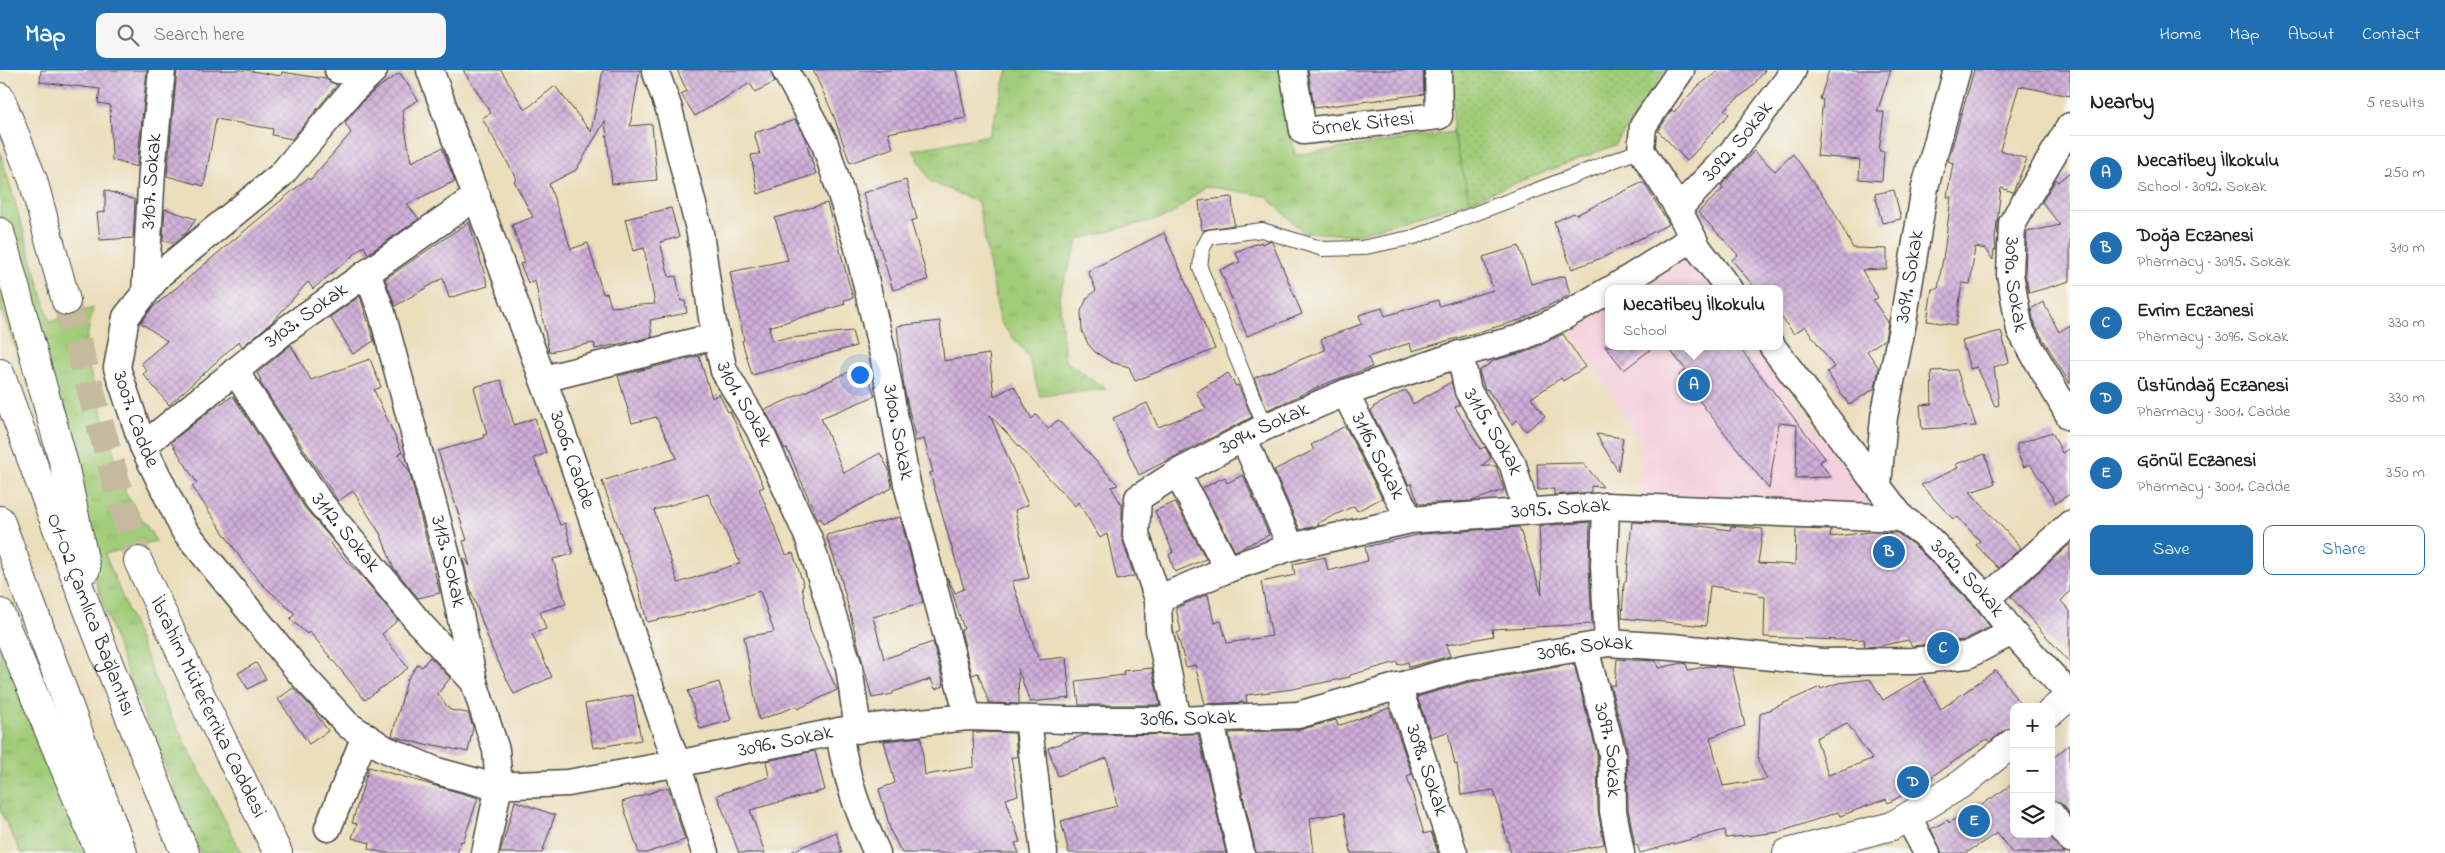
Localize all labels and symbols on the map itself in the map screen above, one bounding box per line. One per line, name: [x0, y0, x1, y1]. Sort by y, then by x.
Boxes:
street label: 3092. Sokak: [1695, 95, 1781, 189]
street label: Örnek Sitesi: [1310, 104, 1416, 145]
street label: 3107. Sokak: [134, 131, 171, 230]
street label: 3091. Sokak: [1888, 227, 1933, 325]
street label: 3090. Sokak: [1995, 236, 2035, 336]
street label: 3103. Sokak: [258, 275, 355, 356]
street label: 3101. Sokak: [707, 359, 780, 452]
your location: [847, 362, 873, 388]
pin: A: [1678, 366, 1710, 404]
street label: 3007. Cadde: [104, 367, 167, 474]
street label: 3100. Sokak: [874, 382, 921, 484]
street label: 3115. Sokak: [1455, 383, 1530, 480]
street label: 3094. Sokak: [1214, 395, 1315, 463]
street label: 3006. Cadde: [541, 407, 603, 513]
street label: 3116. Sokak: [1342, 407, 1413, 506]
street label: 3112. Sokak: [303, 488, 388, 580]
street label: 3095. Sokak: [1510, 491, 1612, 528]
street label: O1-O2 Çamlıca Bağlantısı: [38, 509, 143, 721]
street label: 3113. Sokak: [422, 512, 473, 611]
pin: B: [1873, 533, 1905, 571]
street label: 3092. Sokak: [1923, 533, 2012, 625]
street label: İbrahim Müteferrika Caddesi: [142, 592, 274, 823]
street label: 3096. Sokak: [1535, 627, 1635, 670]
pin: C: [1927, 629, 1959, 667]
street label: 3097. Sokak: [1585, 699, 1628, 799]
street label: 3096. Sokak: [1140, 703, 1238, 735]
street label: 3096. Sokak: [735, 718, 837, 766]
street label: 3098. Sokak: [1397, 721, 1456, 821]
pin: D: [1897, 763, 1929, 801]
pin: E: [1958, 802, 1990, 840]

